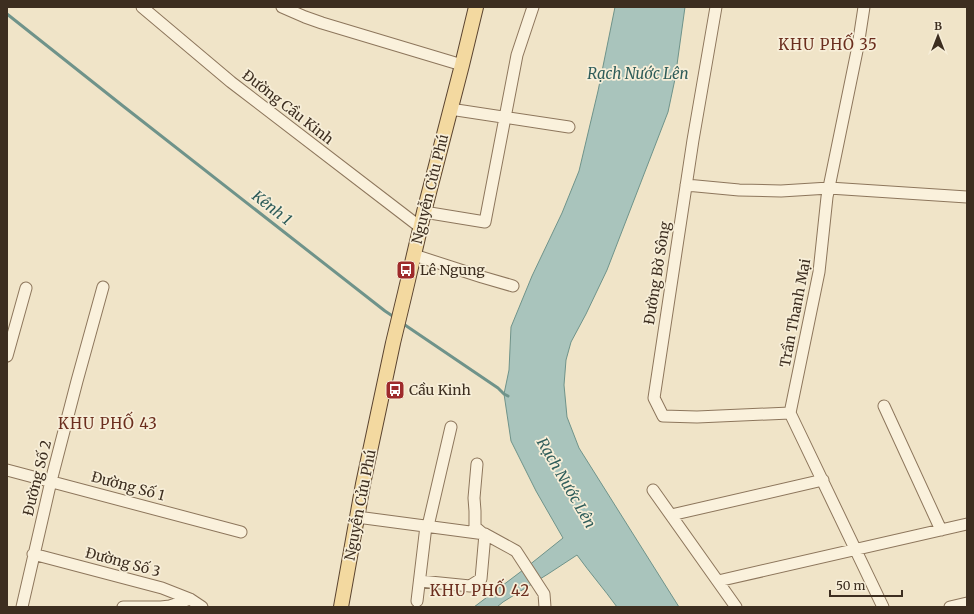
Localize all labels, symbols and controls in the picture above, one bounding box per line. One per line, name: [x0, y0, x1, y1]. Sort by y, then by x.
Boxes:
north arrow: [918, 16, 958, 56]
text: B: [934, 19, 942, 33]
district label: KHU PHỐ 35: [778, 32, 878, 54]
water label: Rạch Nước Lên: [587, 64, 689, 83]
street label: Đường Cầu Kinh: [239, 66, 337, 148]
street label: Nguyễn Cửu Phú: [408, 132, 452, 246]
water label: Kênh 1: [248, 186, 296, 229]
street label: Đường Bờ Sông: [640, 220, 674, 326]
street label: Trần Thanh Mại: [776, 257, 814, 369]
bus stop icon: Lê Ngung: [395, 259, 417, 281]
place label: Lê Ngung: [420, 261, 485, 279]
bus stop icon: Cầu Kinh: [384, 379, 406, 401]
place label: Cầu Kinh: [409, 381, 471, 399]
district label: KHU PHỐ 43: [58, 411, 158, 433]
water label: Rạch Nước Lên: [533, 434, 600, 531]
street label: Đường Số 2: [19, 438, 55, 518]
street label: Nguyễn Cửu Phú: [340, 448, 380, 562]
street label: Đường Số 1: [89, 468, 167, 504]
street label: Đường Số 3: [84, 543, 162, 581]
scale bar: [830, 572, 902, 598]
district label: KHU PHỐ 42: [430, 578, 530, 600]
text: 50 m: [836, 578, 865, 593]

